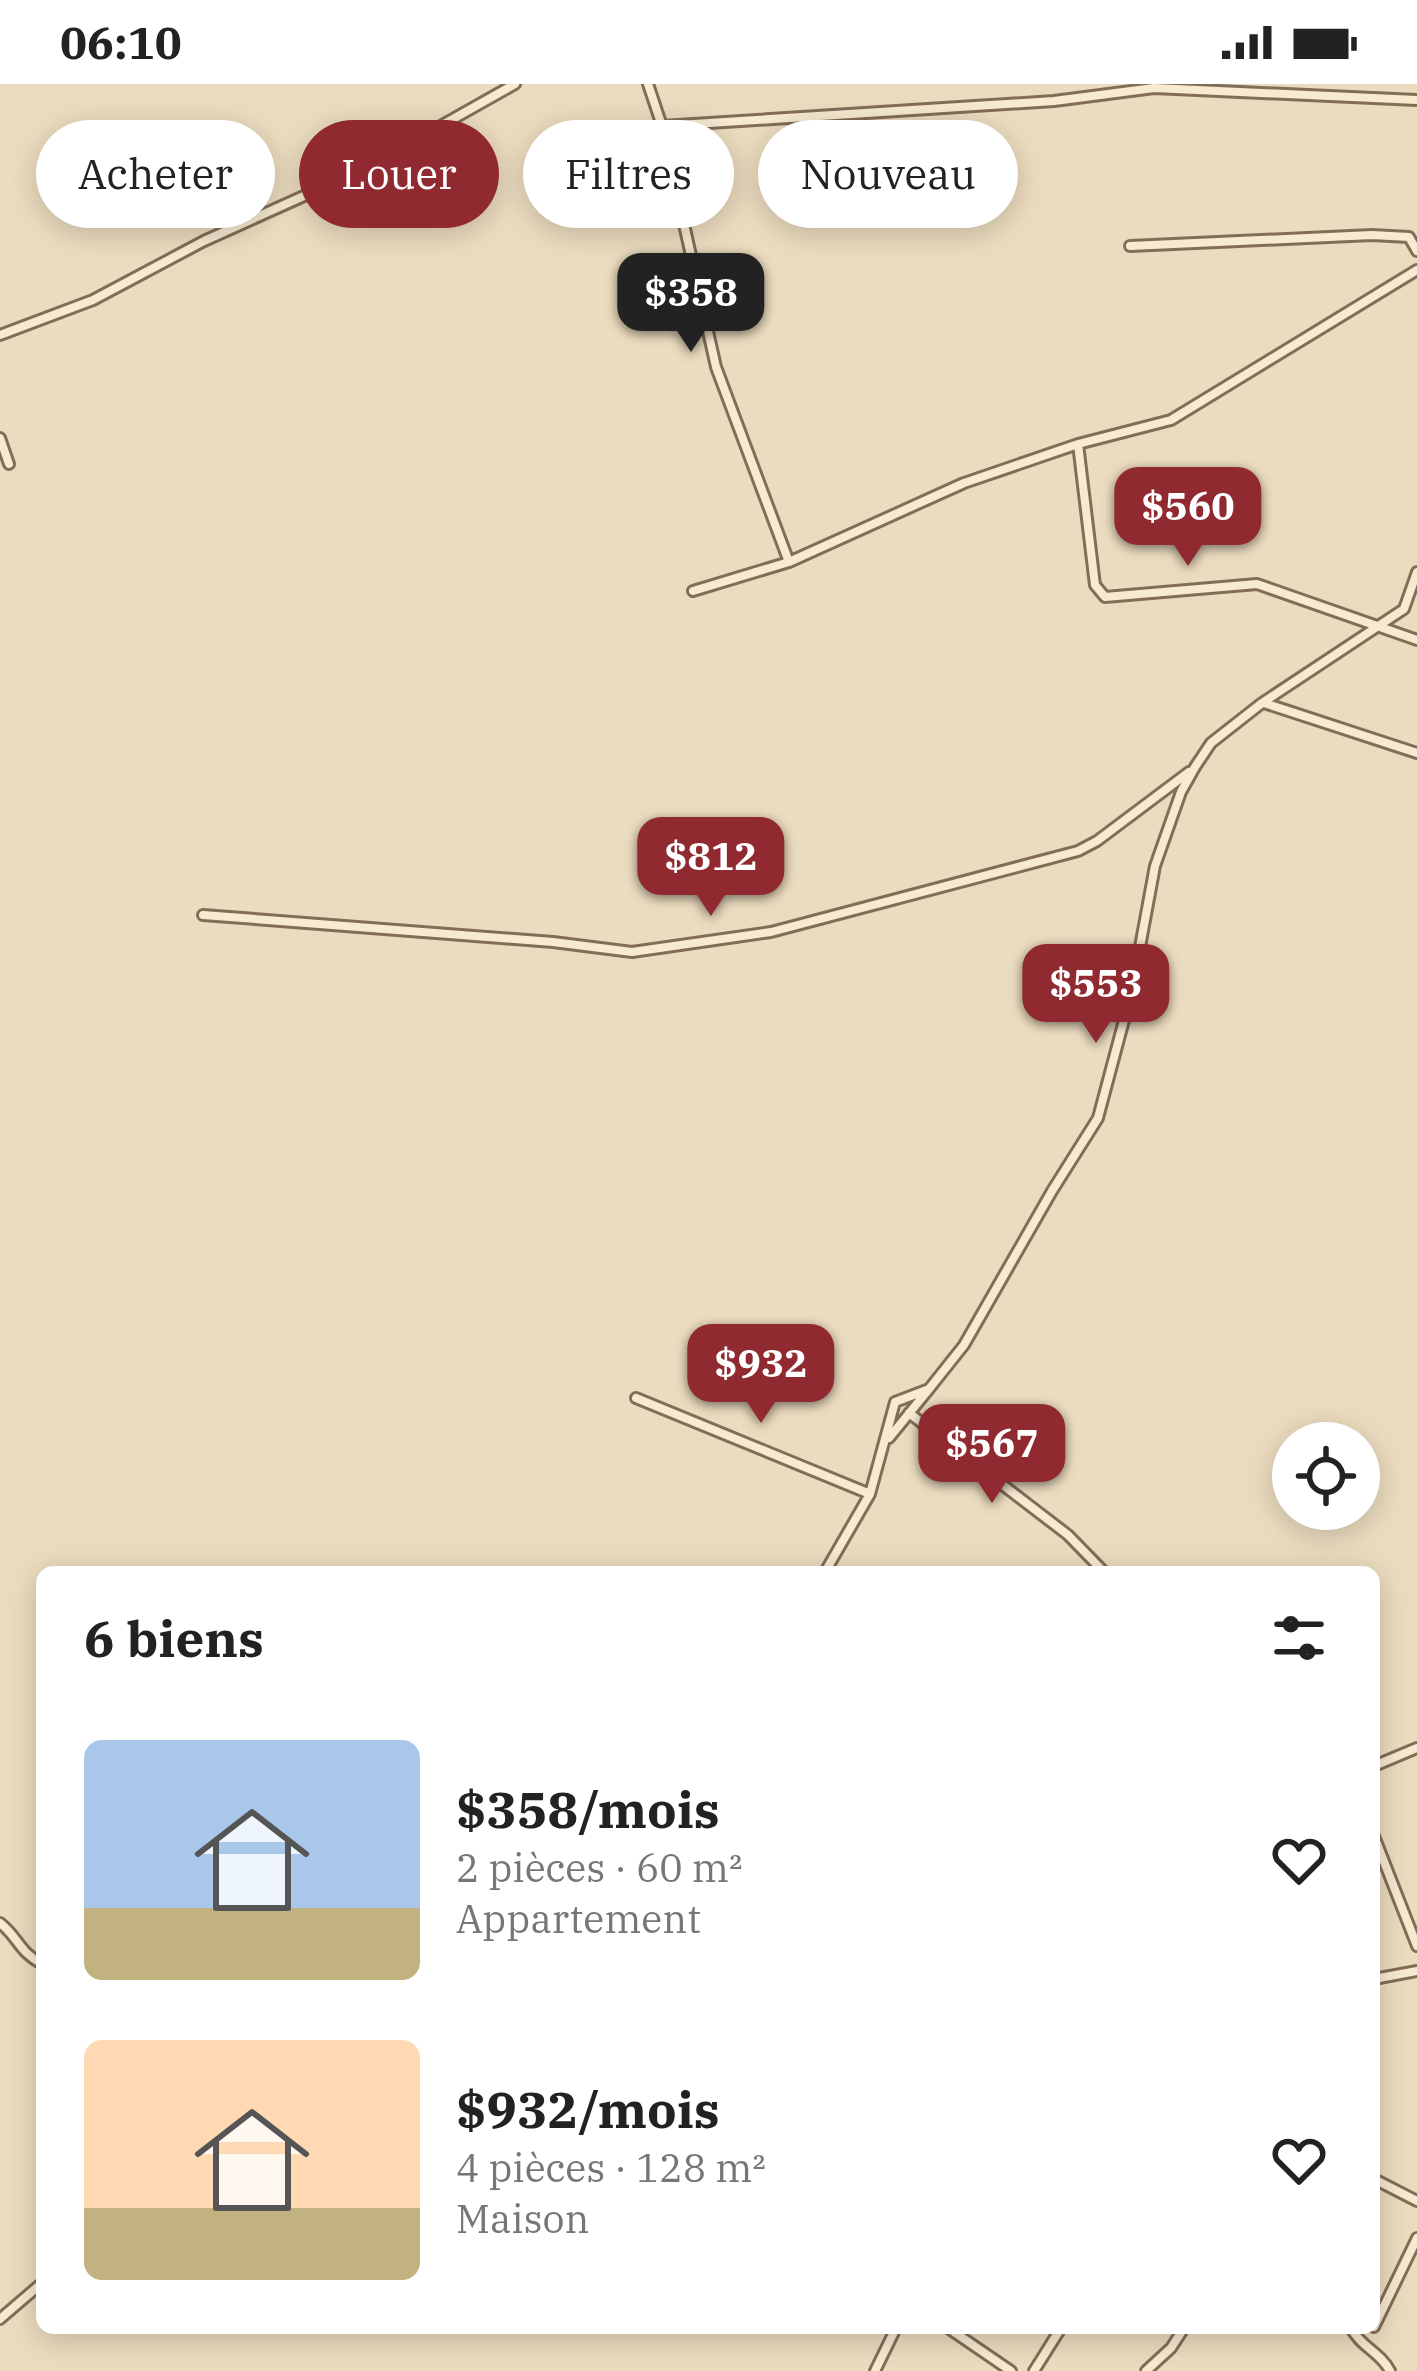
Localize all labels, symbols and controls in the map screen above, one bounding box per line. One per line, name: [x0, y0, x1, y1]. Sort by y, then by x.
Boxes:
text: 06:10: [60, 13, 182, 71]
chip: Acheter: [36, 120, 275, 228]
chip: Louer: [299, 120, 499, 228]
chip: Filtres: [523, 120, 734, 228]
chip: Nouveau: [758, 120, 1018, 228]
pin: $358: [620, 253, 762, 355]
text: $358: [644, 266, 738, 317]
pin: $560: [1117, 467, 1259, 569]
text: $560: [1141, 480, 1235, 531]
pin: $812: [640, 817, 782, 919]
text: $812: [664, 830, 758, 881]
pin: $553: [1025, 944, 1167, 1046]
text: $553: [1049, 957, 1143, 1008]
pin: $932: [690, 1324, 832, 1426]
text: $932: [714, 1337, 808, 1388]
pin: $567: [921, 1404, 1063, 1506]
text: $567: [945, 1417, 1039, 1468]
map controls: [1272, 1422, 1380, 1530]
button: locate: [1272, 1422, 1380, 1530]
text: 6 biens: [84, 1605, 264, 1671]
icon: filters: [1266, 1605, 1332, 1671]
text: $358/mois: [456, 1776, 720, 1842]
icon: home: [180, 1788, 324, 1932]
icon: heart: [1266, 1827, 1332, 1893]
text: 2 pièces · 60 m²: [456, 1842, 742, 1893]
text: Appartement: [456, 1893, 701, 1944]
text: $932/mois: [456, 2076, 720, 2142]
icon: home: [180, 2088, 324, 2232]
icon: heart: [1266, 2127, 1332, 2193]
text: 4 pièces · 128 m²: [456, 2142, 766, 2193]
text: Maison: [456, 2193, 590, 2244]

